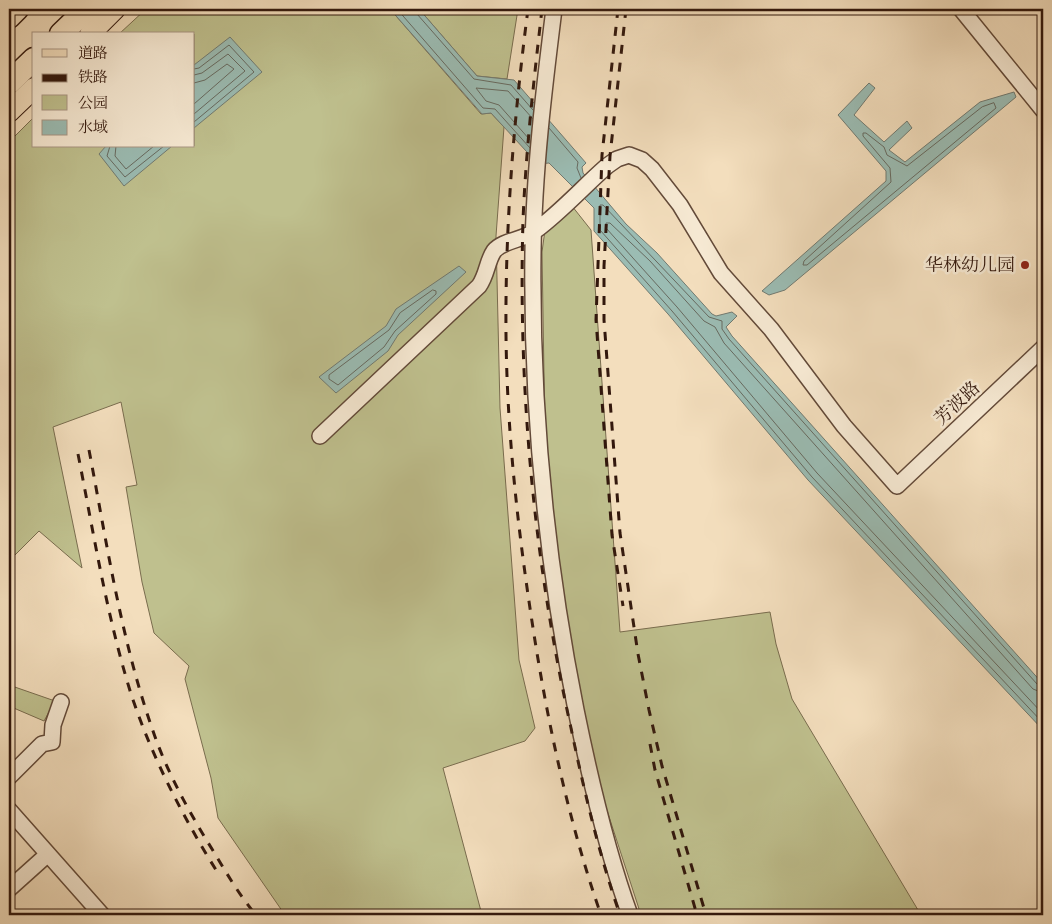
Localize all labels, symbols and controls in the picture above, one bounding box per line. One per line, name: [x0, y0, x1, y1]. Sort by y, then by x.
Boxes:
legend: [32, 32, 195, 148]
text: 道路: [78, 45, 108, 62]
text: 铁路: [78, 69, 108, 86]
text: 公园: [78, 95, 108, 112]
text: 水域: [78, 119, 108, 136]
place label: 华林幼儿园: [925, 255, 1015, 275]
marker: 华林幼儿园: [1019, 259, 1031, 271]
street label: 芳波路: [930, 377, 984, 429]

